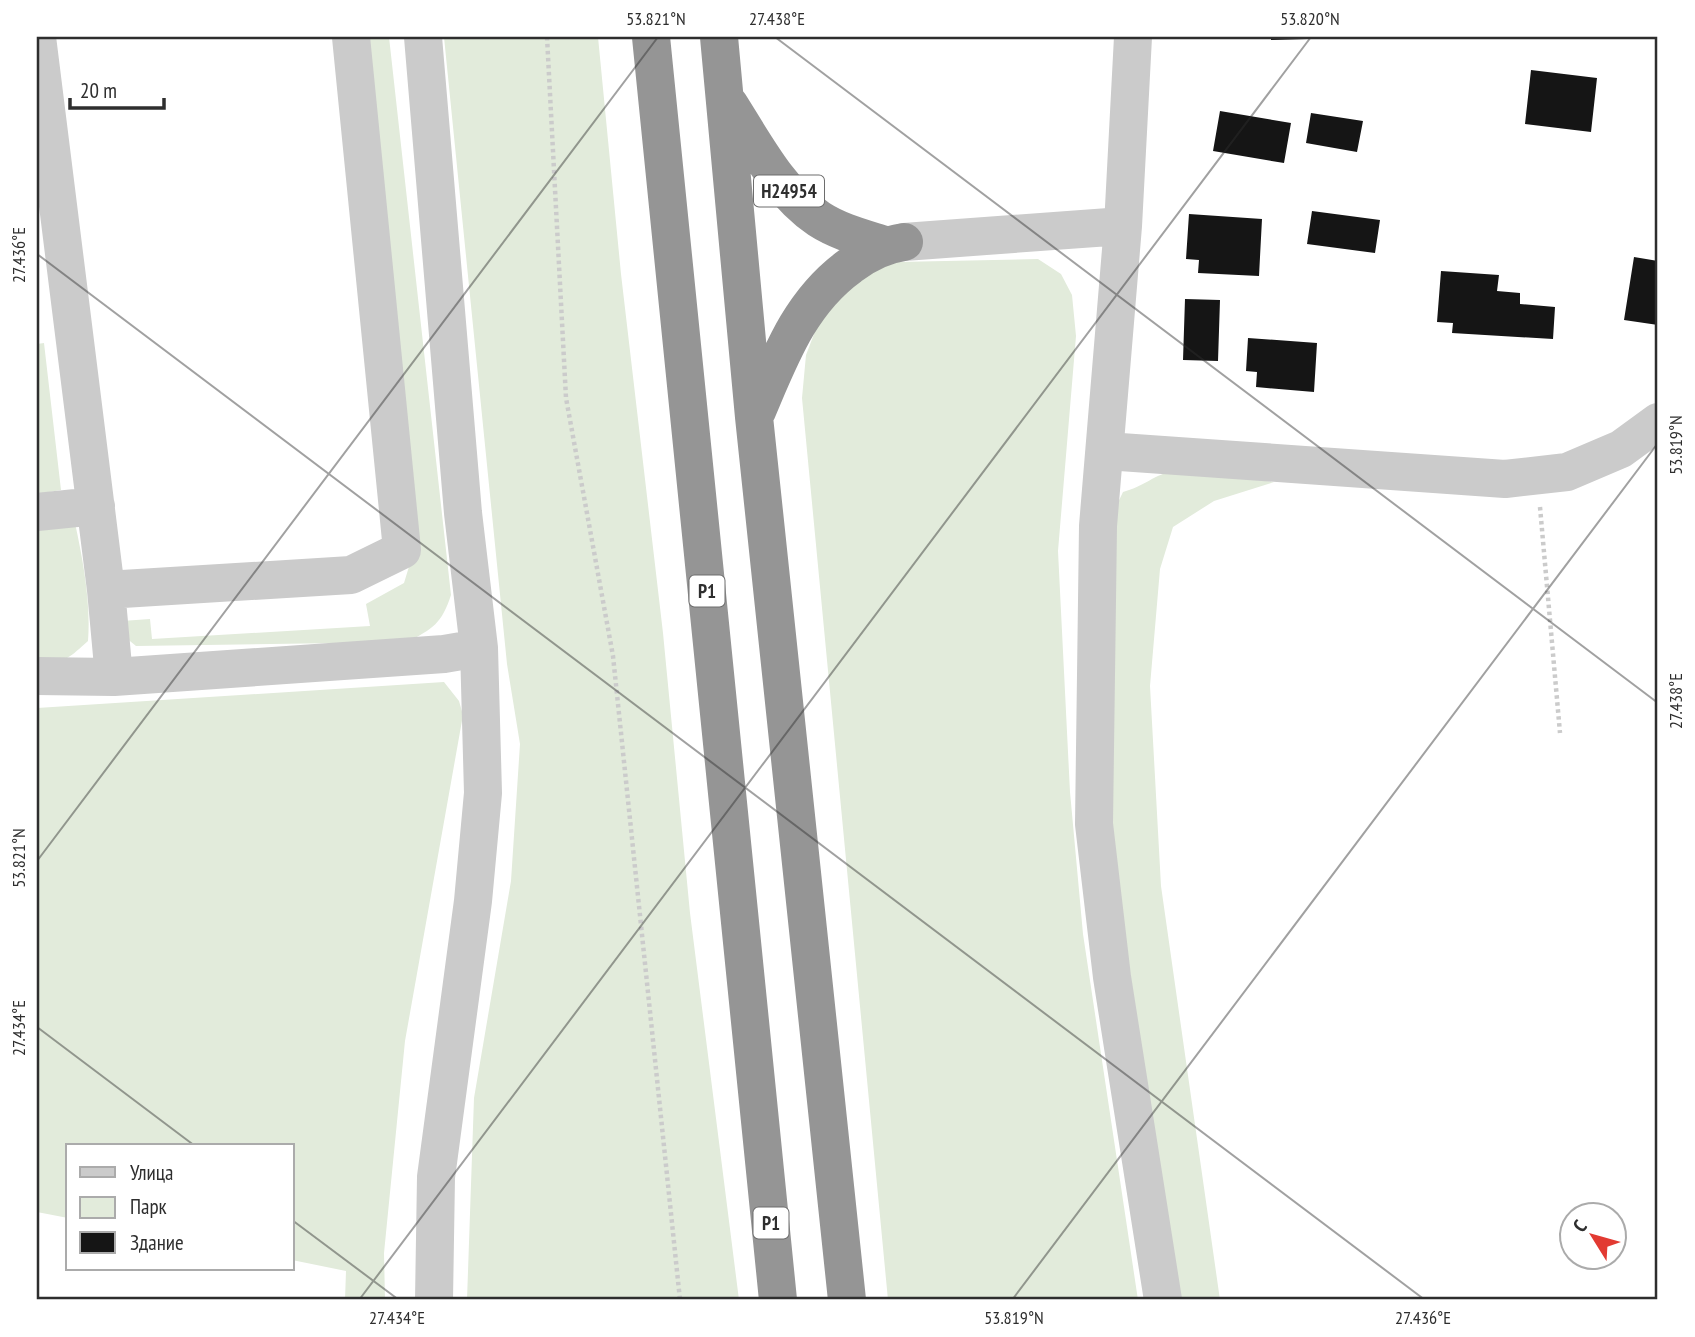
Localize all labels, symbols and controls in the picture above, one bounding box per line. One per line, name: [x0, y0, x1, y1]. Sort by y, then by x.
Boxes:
text: 53.821°N: [626, 7, 686, 30]
text: 27.438°E: [749, 7, 805, 30]
text: 53.820°N: [1280, 7, 1340, 30]
scale bar: [70, 66, 164, 110]
text: 20 m: [80, 77, 117, 104]
road number: Н24954: [754, 176, 824, 206]
text: 27.436°E: [7, 227, 30, 283]
text: 53.819°N: [1664, 415, 1687, 475]
road number: Р1: [690, 576, 724, 606]
text: 27.438°E: [1664, 673, 1687, 729]
text: 53.821°N: [7, 828, 30, 888]
text: 27.434°E: [7, 1000, 30, 1056]
legend: [66, 1144, 294, 1270]
text: Улица: [130, 1159, 173, 1186]
text: Парк: [130, 1193, 167, 1220]
north arrow: [1558, 1200, 1628, 1270]
road number: Р1: [754, 1208, 788, 1238]
text: С: [1567, 1215, 1592, 1236]
text: Здание: [130, 1229, 184, 1256]
text: 27.434°E: [369, 1306, 425, 1329]
text: 53.819°N: [984, 1306, 1044, 1329]
text: 27.436°E: [1395, 1306, 1451, 1329]

